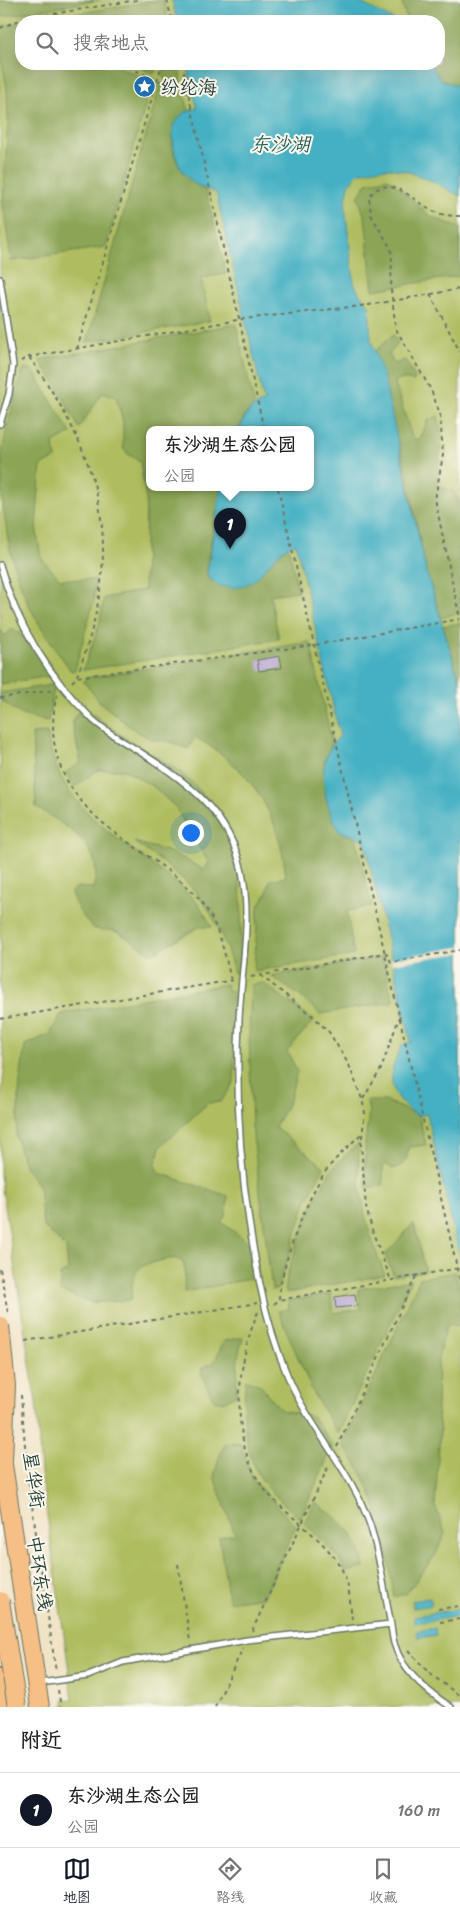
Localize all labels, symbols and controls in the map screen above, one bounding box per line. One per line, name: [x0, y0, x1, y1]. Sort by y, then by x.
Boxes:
search box: [15, 15, 445, 70]
text: 搜索地点: [73, 26, 149, 59]
icon: search: [33, 29, 61, 57]
place label: 纷纶海: [160, 71, 217, 104]
place icon: 纷纶海: [132, 75, 156, 99]
water label: 东沙湖: [250, 127, 312, 162]
popup: [146, 426, 314, 491]
text: 东沙湖生态公园: [163, 428, 297, 461]
text: 公园: [163, 461, 196, 490]
pin: 1: [214, 508, 246, 549]
your location: [178, 820, 204, 846]
street label: 星华街: [14, 1449, 54, 1511]
street label: 中环东线: [18, 1533, 62, 1613]
text: 附近: [20, 1721, 62, 1759]
text: 东沙湖生态公园: [67, 1779, 200, 1812]
text: 1: [33, 1796, 39, 1825]
text: 160 m: [397, 1796, 440, 1825]
text: 公园: [67, 1812, 99, 1841]
tab: 地图: [63, 1855, 91, 1910]
tab: 路线: [216, 1855, 244, 1910]
tab: 收藏: [369, 1855, 397, 1910]

